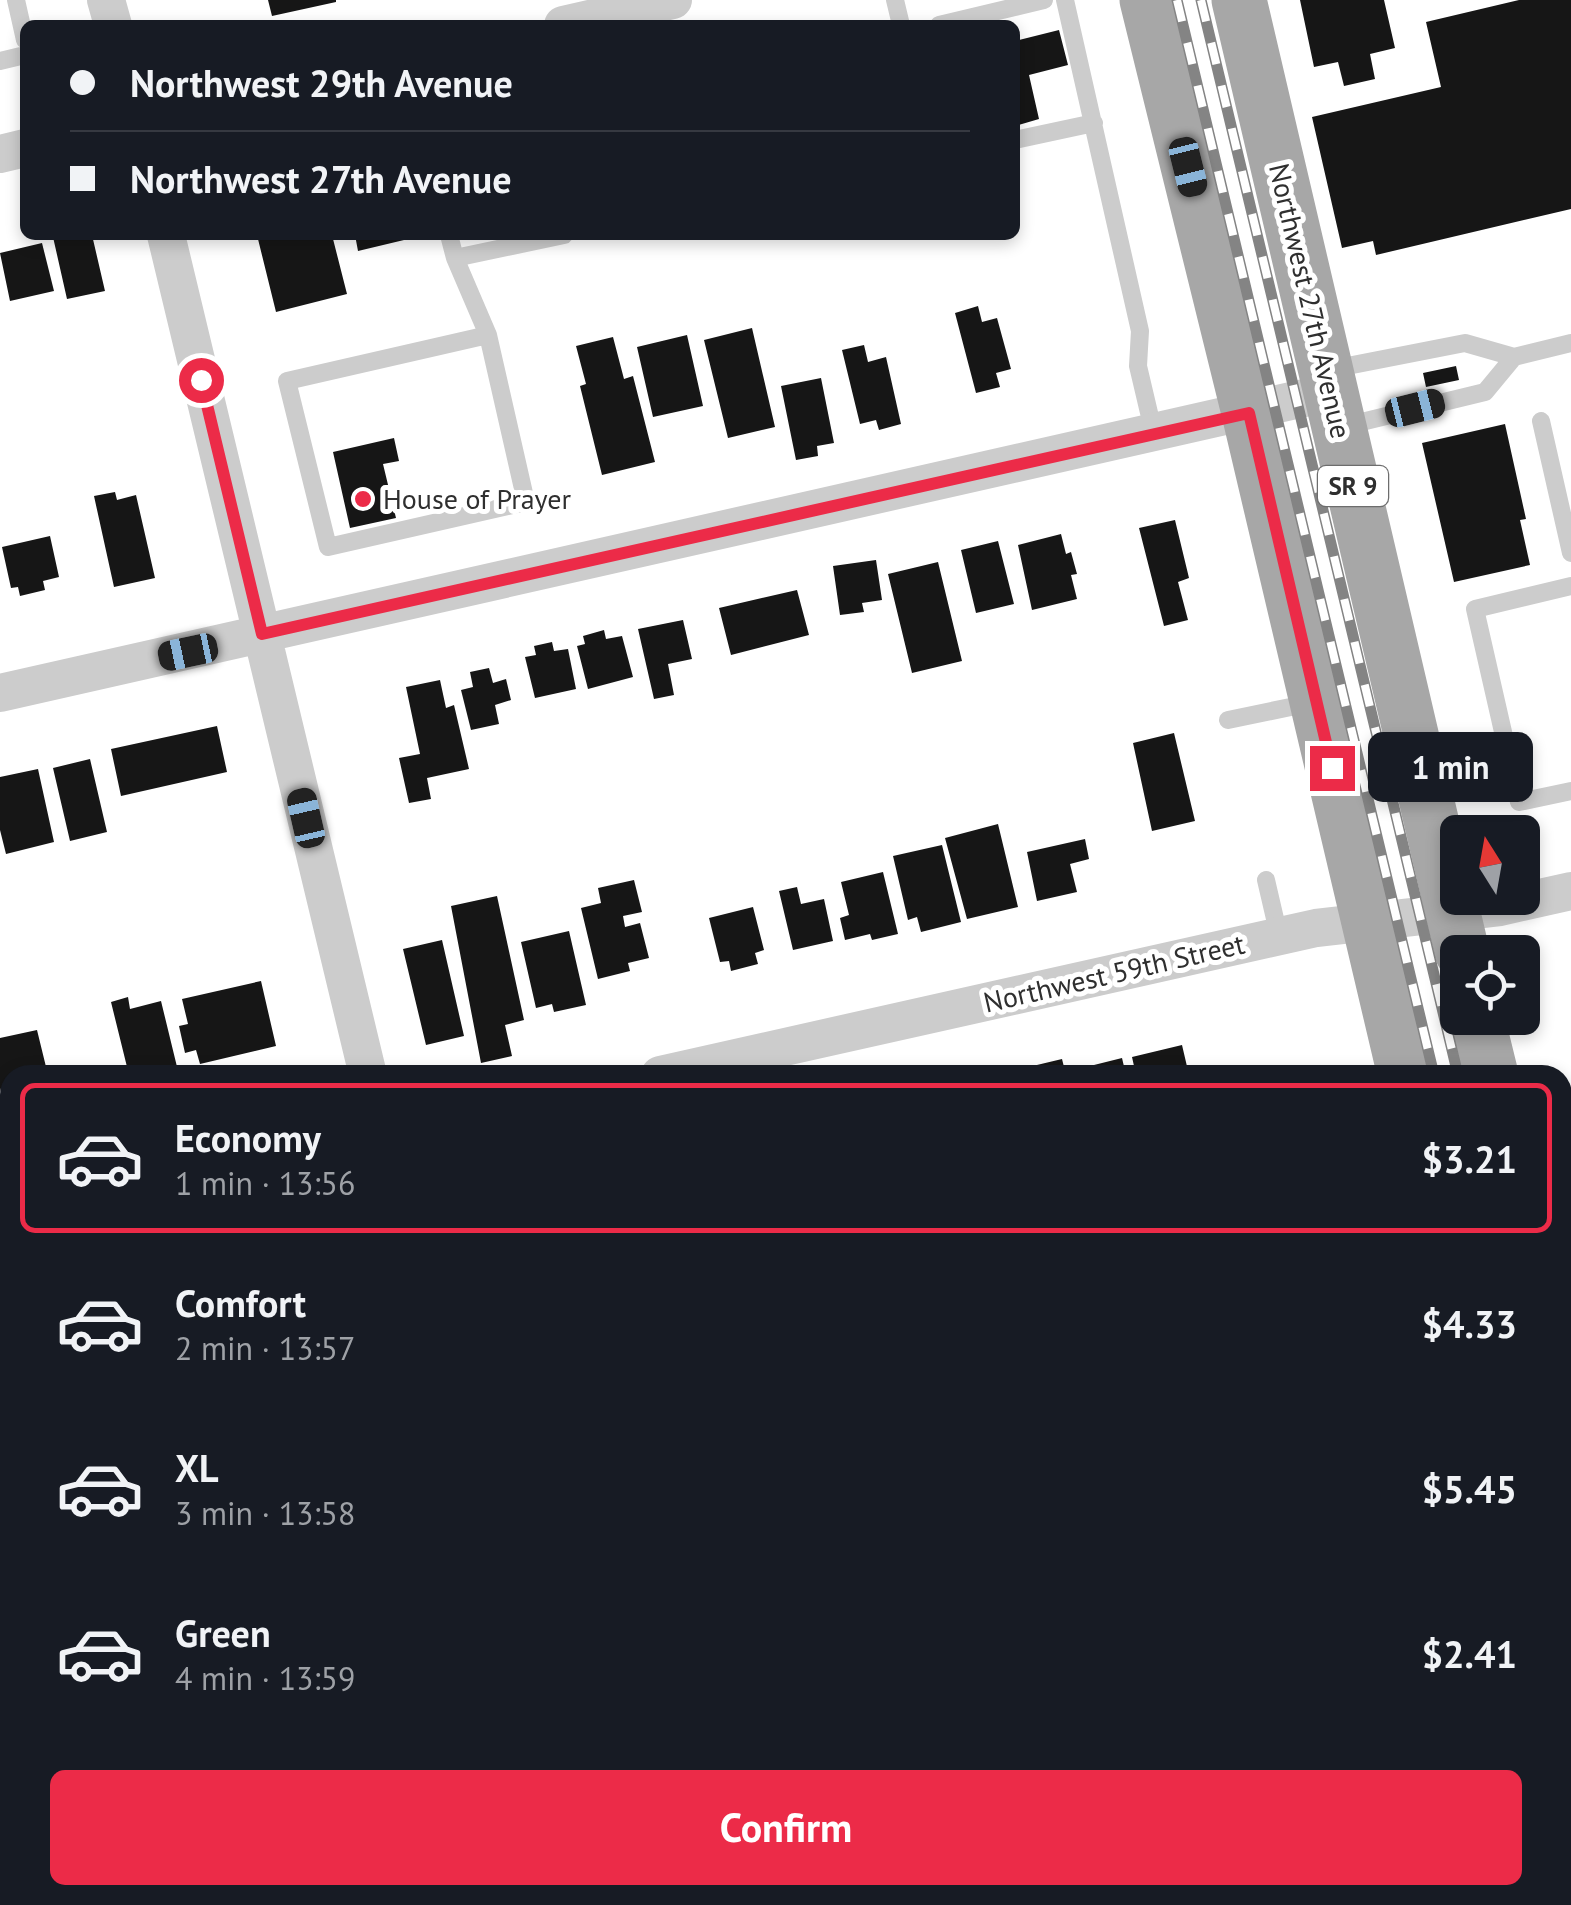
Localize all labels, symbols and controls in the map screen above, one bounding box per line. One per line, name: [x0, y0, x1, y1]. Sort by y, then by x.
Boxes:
text: Northwest 29th Avenue: [130, 58, 513, 107]
car: [1166, 134, 1210, 200]
text: Northwest 27th Avenue: [130, 154, 512, 203]
street label: Northwest 27th Avenue: [1261, 160, 1360, 442]
route start: [179, 358, 224, 403]
car: [1382, 386, 1448, 430]
road number: SR 9: [1318, 466, 1388, 506]
place label: House of Prayer: [383, 480, 572, 517]
marker: House of Prayer: [352, 488, 374, 510]
car: [156, 631, 220, 673]
callout: 1 min: [1367, 733, 1532, 803]
route end: [1310, 746, 1355, 791]
text: 1 min: [1411, 746, 1490, 788]
car: [285, 785, 327, 851]
north arrow: [1440, 815, 1540, 915]
map controls: [1440, 815, 1540, 1035]
street label: Northwest 59th Street: [980, 924, 1248, 1021]
button: locate: [1440, 935, 1540, 1035]
icon: car: [55, 1113, 145, 1203]
text: Economy: [175, 1113, 321, 1162]
text: $3.21: [1421, 1134, 1517, 1183]
text: 1 min · 13:56: [175, 1162, 355, 1204]
icon: car: [55, 1278, 145, 1368]
text: Comfort: [175, 1278, 306, 1327]
text: $4.33: [1421, 1299, 1517, 1348]
text: 2 min · 13:57: [175, 1327, 355, 1369]
icon: car: [55, 1443, 145, 1533]
text: XL: [175, 1443, 219, 1492]
text: $5.45: [1421, 1464, 1517, 1513]
text: 3 min · 13:58: [175, 1492, 355, 1534]
icon: car: [55, 1608, 145, 1698]
text: Green: [175, 1608, 271, 1657]
text: $2.41: [1421, 1629, 1517, 1678]
text: 4 min · 13:59: [175, 1657, 355, 1699]
button: Confirm: [50, 1770, 1522, 1885]

